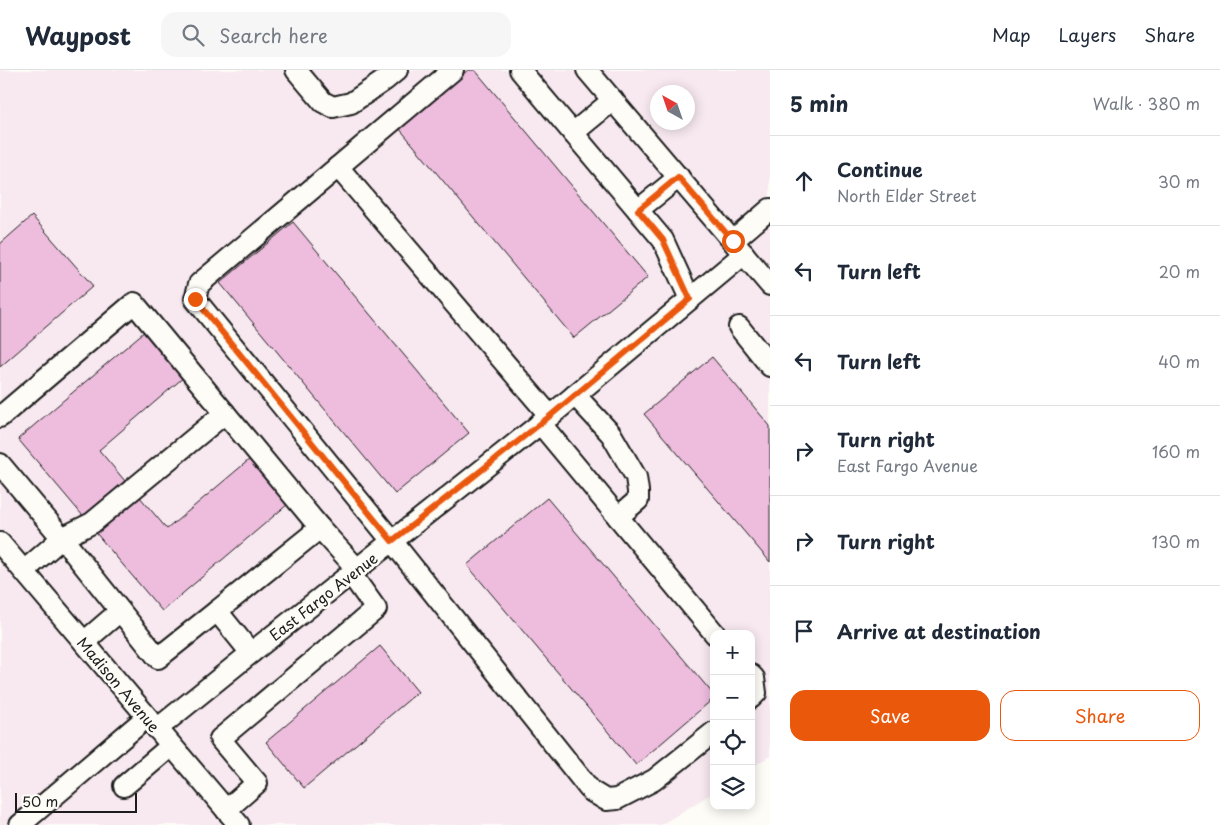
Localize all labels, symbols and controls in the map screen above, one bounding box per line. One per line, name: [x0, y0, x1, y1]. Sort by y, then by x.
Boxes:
search box: [161, 12, 511, 57]
text: Waypost: [25, 17, 131, 53]
icon: search: [179, 21, 207, 49]
text: Search here: [219, 21, 328, 49]
text: Map: [992, 21, 1031, 48]
text: Layers: [1059, 21, 1116, 48]
text: Share: [1144, 21, 1195, 48]
north arrow: [650, 85, 695, 130]
text: 5 min: [790, 87, 848, 119]
text: Walk · 380 m: [1093, 91, 1200, 115]
text: Continue: [837, 155, 923, 183]
icon: ahead: [790, 167, 818, 195]
text: 30 m: [1158, 169, 1200, 193]
text: North Elder Street: [837, 183, 977, 207]
route start: [722, 230, 745, 253]
icon: left: [790, 257, 818, 285]
text: Turn left: [837, 257, 921, 285]
text: 20 m: [1159, 259, 1200, 283]
route end: [184, 288, 207, 311]
icon: left: [790, 347, 818, 375]
text: Turn left: [837, 347, 921, 375]
text: 40 m: [1158, 349, 1200, 373]
text: Turn right: [837, 425, 935, 453]
icon: right: [790, 437, 818, 465]
text: 160 m: [1152, 439, 1200, 463]
text: East Fargo Avenue: [837, 453, 978, 477]
icon: right: [790, 527, 818, 555]
text: Turn right: [837, 527, 935, 555]
text: 130 m: [1152, 529, 1200, 553]
street label: East Fargo Avenue: [264, 546, 382, 646]
icon: arrive: [790, 617, 818, 645]
text: Arrive at destination: [837, 617, 1041, 645]
map controls: [710, 630, 755, 810]
button: +: [710, 630, 755, 675]
street label: Madison Avenue: [72, 631, 166, 737]
button: −: [710, 675, 755, 720]
button: Save: [790, 690, 990, 741]
button: Share: [1000, 690, 1200, 741]
button: locate: [710, 720, 755, 765]
button: layers: [710, 765, 755, 810]
scale bar: [15, 790, 138, 813]
text: 50 m: [22, 791, 58, 812]

